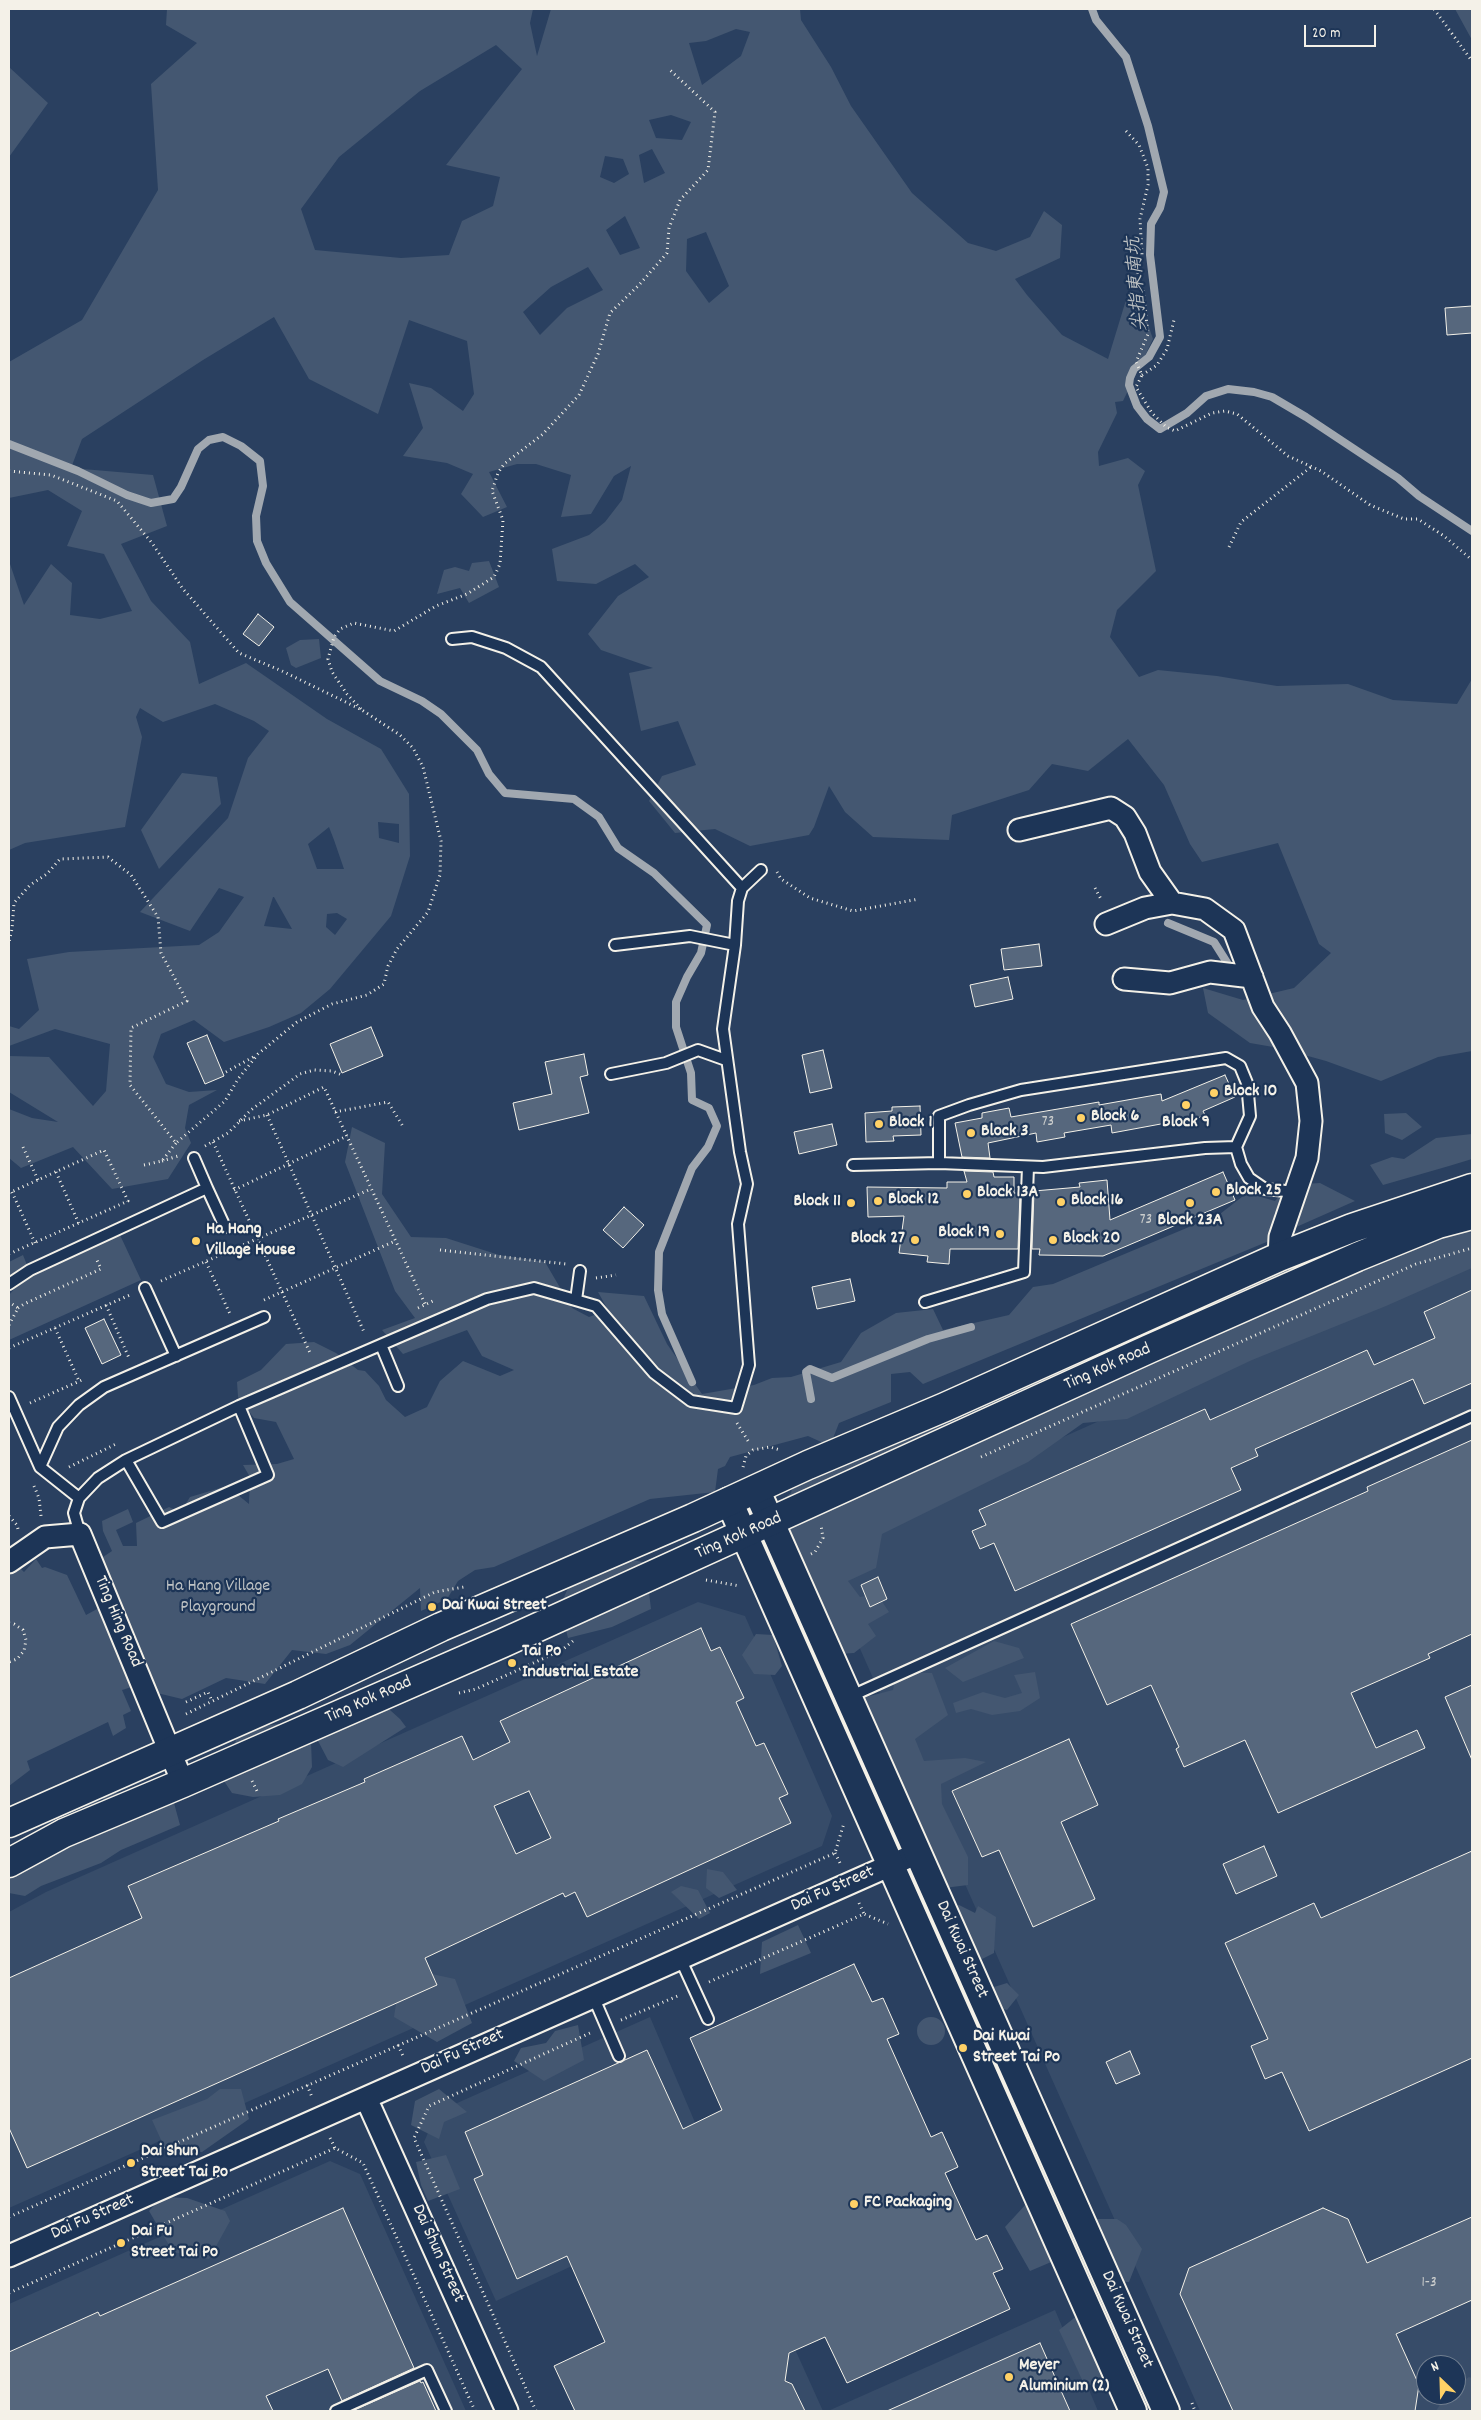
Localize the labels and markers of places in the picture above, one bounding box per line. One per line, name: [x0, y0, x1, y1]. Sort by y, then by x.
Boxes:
place label: Block 10: [1224, 1082, 1277, 1104]
marker: Block 10: [1208, 1087, 1220, 1099]
marker: Block 9: [1180, 1099, 1192, 1111]
place label: Block 6: [1091, 1107, 1139, 1129]
marker: Block 6: [1075, 1112, 1087, 1124]
place label: Block 1: [889, 1113, 933, 1135]
place label: Block 9: [1162, 1113, 1210, 1135]
marker: Block 1: [873, 1118, 885, 1130]
place label: Block 3: [981, 1122, 1029, 1144]
marker: Block 3: [965, 1127, 977, 1139]
place label: Block 25: [1226, 1181, 1282, 1203]
place label: Block 13A: [977, 1183, 1038, 1205]
marker: Block 25: [1210, 1186, 1222, 1198]
marker: Block 13A: [961, 1188, 973, 1200]
place label: Block 12: [888, 1190, 939, 1212]
place label: Block 16: [1071, 1191, 1123, 1213]
place label: Block 11: [794, 1192, 841, 1214]
marker: Block 12: [872, 1195, 884, 1207]
marker: Block 16: [1055, 1196, 1067, 1208]
marker: Block 11: [845, 1197, 857, 1209]
marker: Block 23A: [1184, 1197, 1196, 1209]
place label: Block 23A: [1157, 1211, 1223, 1233]
place label: Ha Hang Village House: [206, 1220, 295, 1262]
place label: Block 19: [938, 1223, 990, 1245]
marker: Block 19: [994, 1228, 1006, 1240]
place label: Block 27: [851, 1229, 905, 1251]
place label: Block 20: [1063, 1229, 1120, 1251]
marker: Block 27: [909, 1234, 921, 1246]
marker: Block 20: [1047, 1234, 1059, 1246]
marker: Ha Hang Village House: [190, 1235, 202, 1247]
place label: Dai Kwai Street: [442, 1596, 547, 1618]
marker: Dai Kwai Street: [426, 1601, 438, 1613]
place label: Tai Po Industrial Estate: [522, 1642, 639, 1685]
marker: Tai Po Industrial Estate: [506, 1657, 518, 1669]
place label: Dai Kwai Street Tai Po: [973, 2027, 1060, 2070]
marker: Dai Kwai Street Tai Po: [957, 2042, 969, 2054]
place label: Dai Shun Street Tai Po: [141, 2142, 228, 2184]
marker: Dai Shun Street Tai Po: [125, 2157, 137, 2169]
place label: FC Packaging: [864, 2193, 952, 2215]
marker: FC Packaging: [848, 2198, 860, 2210]
place label: Dai Fu Street Tai Po: [131, 2222, 218, 2264]
marker: Dai Fu Street Tai Po: [115, 2237, 127, 2249]
place label: Meyer Aluminium (2): [1019, 2356, 1109, 2398]
marker: Meyer Aluminium (2): [1003, 2371, 1015, 2383]

